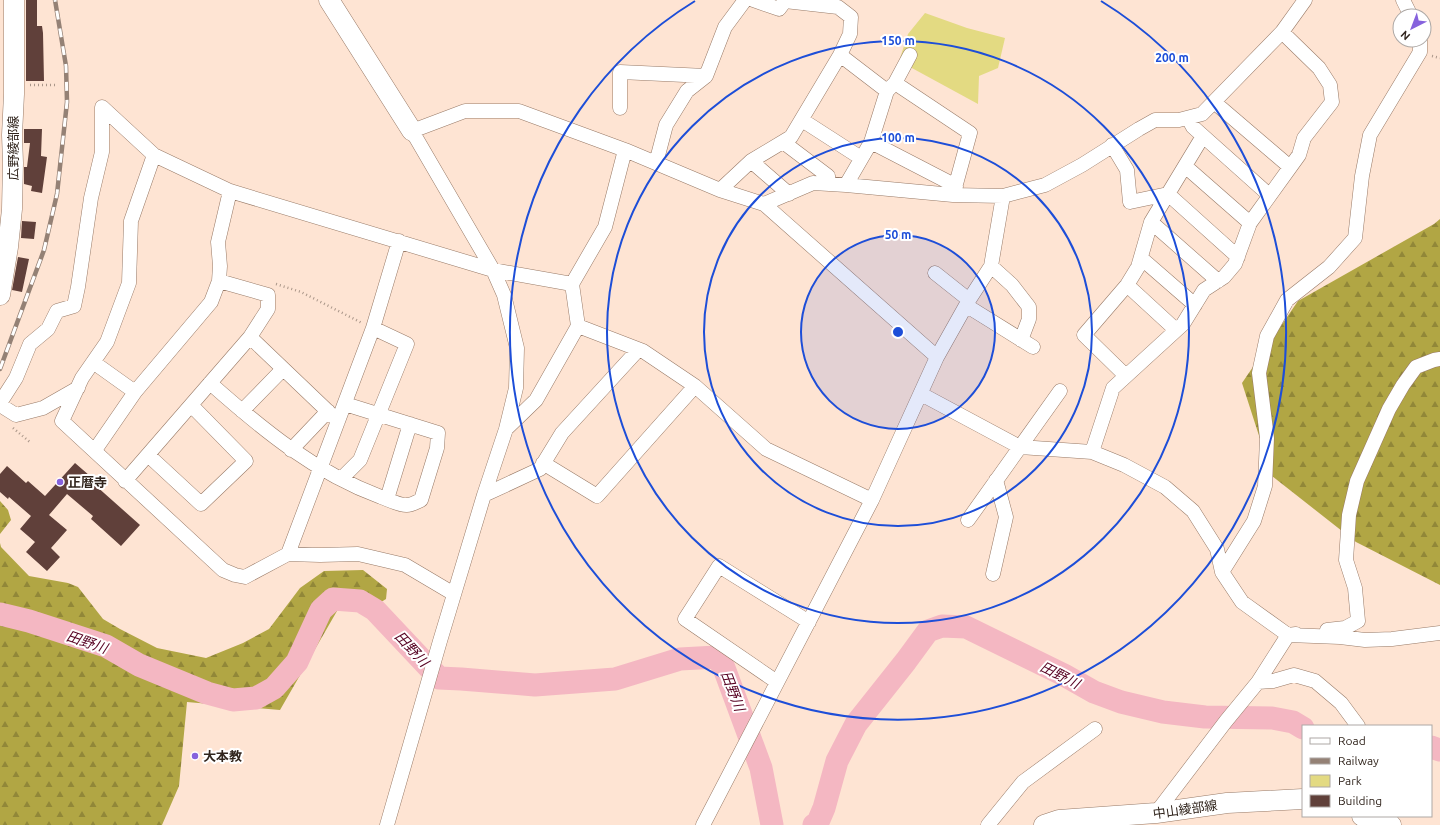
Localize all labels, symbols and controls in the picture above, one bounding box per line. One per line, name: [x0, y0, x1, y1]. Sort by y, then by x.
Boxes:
north arrow: [1392, 8, 1432, 48]
text: N: [1398, 28, 1412, 43]
text: 150 m: [881, 34, 915, 47]
text: 200 m: [1155, 51, 1189, 64]
street label: 広野綾部線: [6, 115, 20, 181]
text: 100 m: [881, 131, 915, 144]
text: 50 m: [885, 228, 911, 241]
centre of rings: [891, 325, 905, 339]
place label: 正暦寺: [68, 475, 107, 489]
marker: 正暦寺: [55, 477, 65, 487]
water label: 田野川: [65, 628, 111, 657]
water label: 田野川: [392, 628, 434, 671]
water label: 田野川: [1038, 658, 1084, 693]
water label: 田野川: [718, 669, 749, 715]
legend: [1302, 725, 1432, 817]
text: Road: [1338, 734, 1366, 747]
place label: 大本教: [203, 749, 242, 763]
marker: 大本教: [190, 751, 200, 761]
text: Railway: [1338, 754, 1379, 767]
text: Park: [1338, 774, 1362, 787]
text: Building: [1338, 794, 1382, 807]
street label: 中山綾部線: [1152, 798, 1218, 820]

